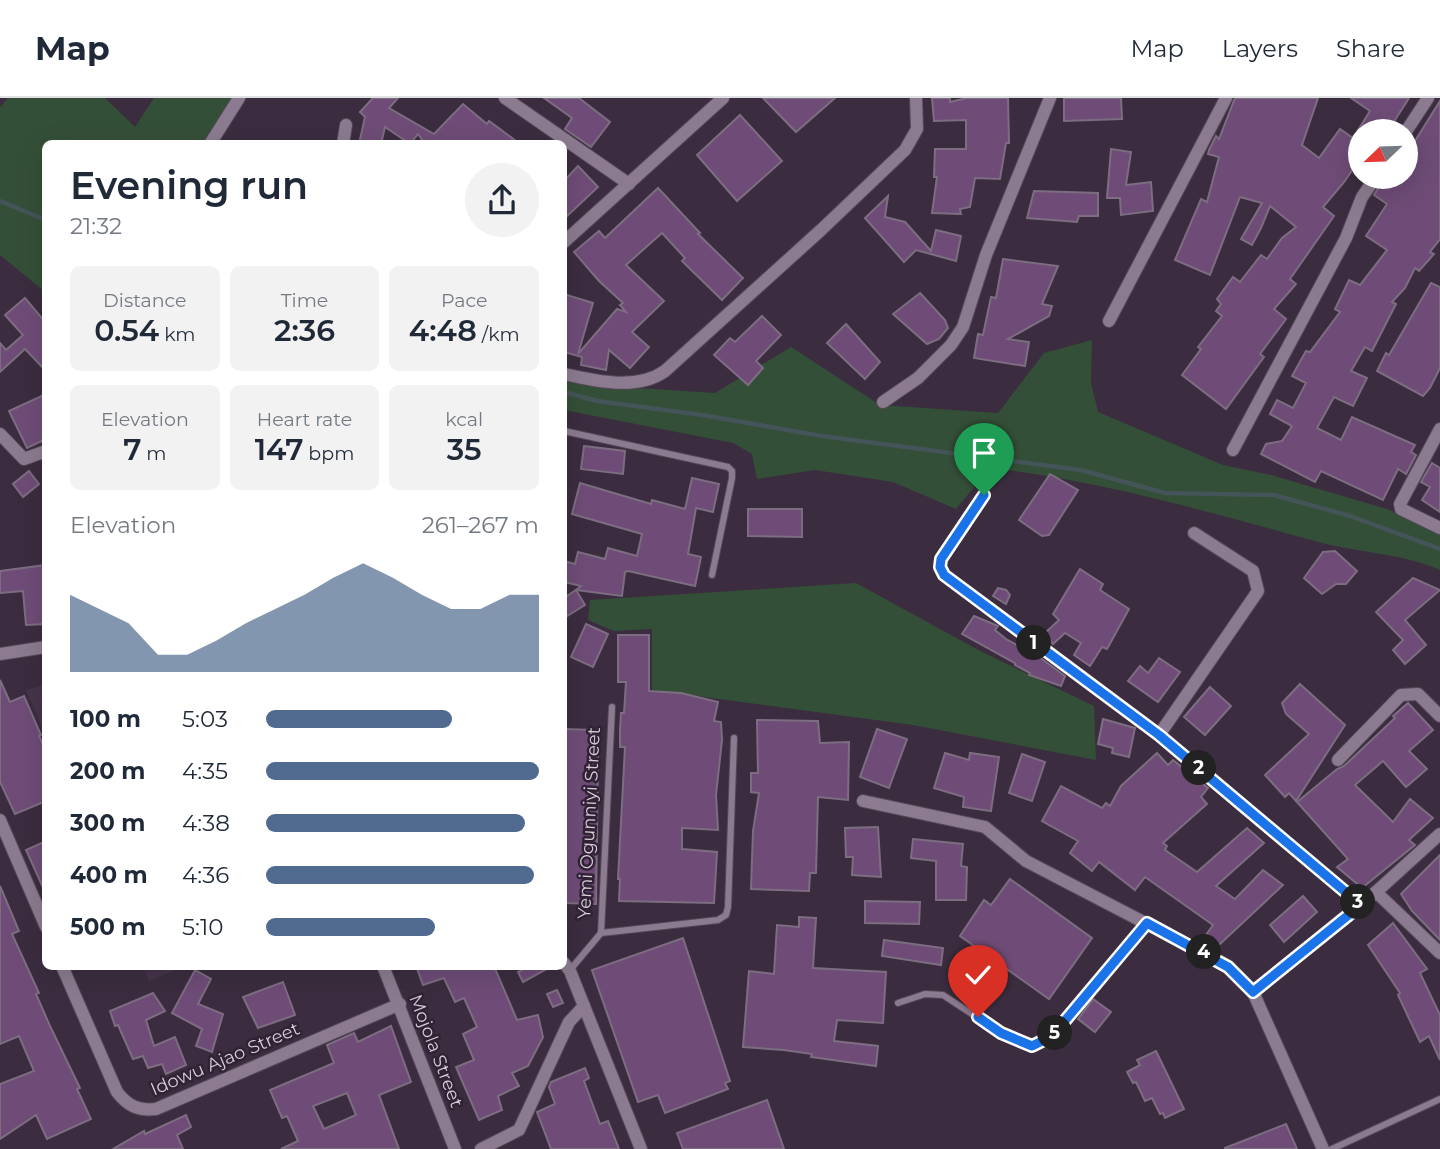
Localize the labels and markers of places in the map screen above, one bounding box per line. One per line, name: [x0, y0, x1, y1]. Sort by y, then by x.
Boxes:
pin: [954, 423, 1014, 495]
pin: 1: [1016, 626, 1052, 660]
pin: 2: [1182, 750, 1216, 786]
pin: 3: [1340, 884, 1376, 920]
pin: 4: [1186, 934, 1222, 970]
pin: [948, 945, 1008, 1017]
pin: 5: [1038, 1016, 1072, 1051]

